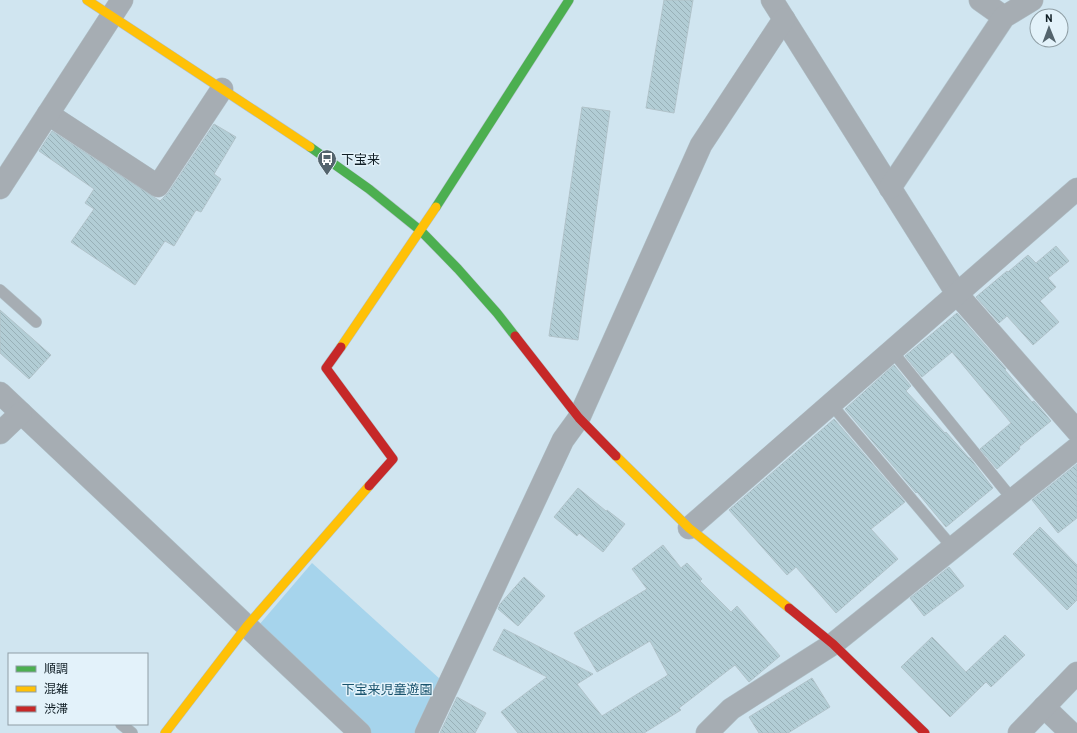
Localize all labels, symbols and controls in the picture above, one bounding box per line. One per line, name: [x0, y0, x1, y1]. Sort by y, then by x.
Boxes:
north arrow: [1029, 8, 1069, 48]
text: N: [1045, 11, 1053, 24]
bus stop icon: 下宝来: [316, 148, 338, 176]
place label: 下宝来: [341, 151, 380, 167]
legend: [8, 653, 148, 725]
text: 順調: [44, 661, 68, 675]
text: 混雑: [44, 681, 68, 695]
park label: 下宝来児童遊園: [341, 681, 433, 697]
text: 渋滞: [44, 701, 68, 715]

